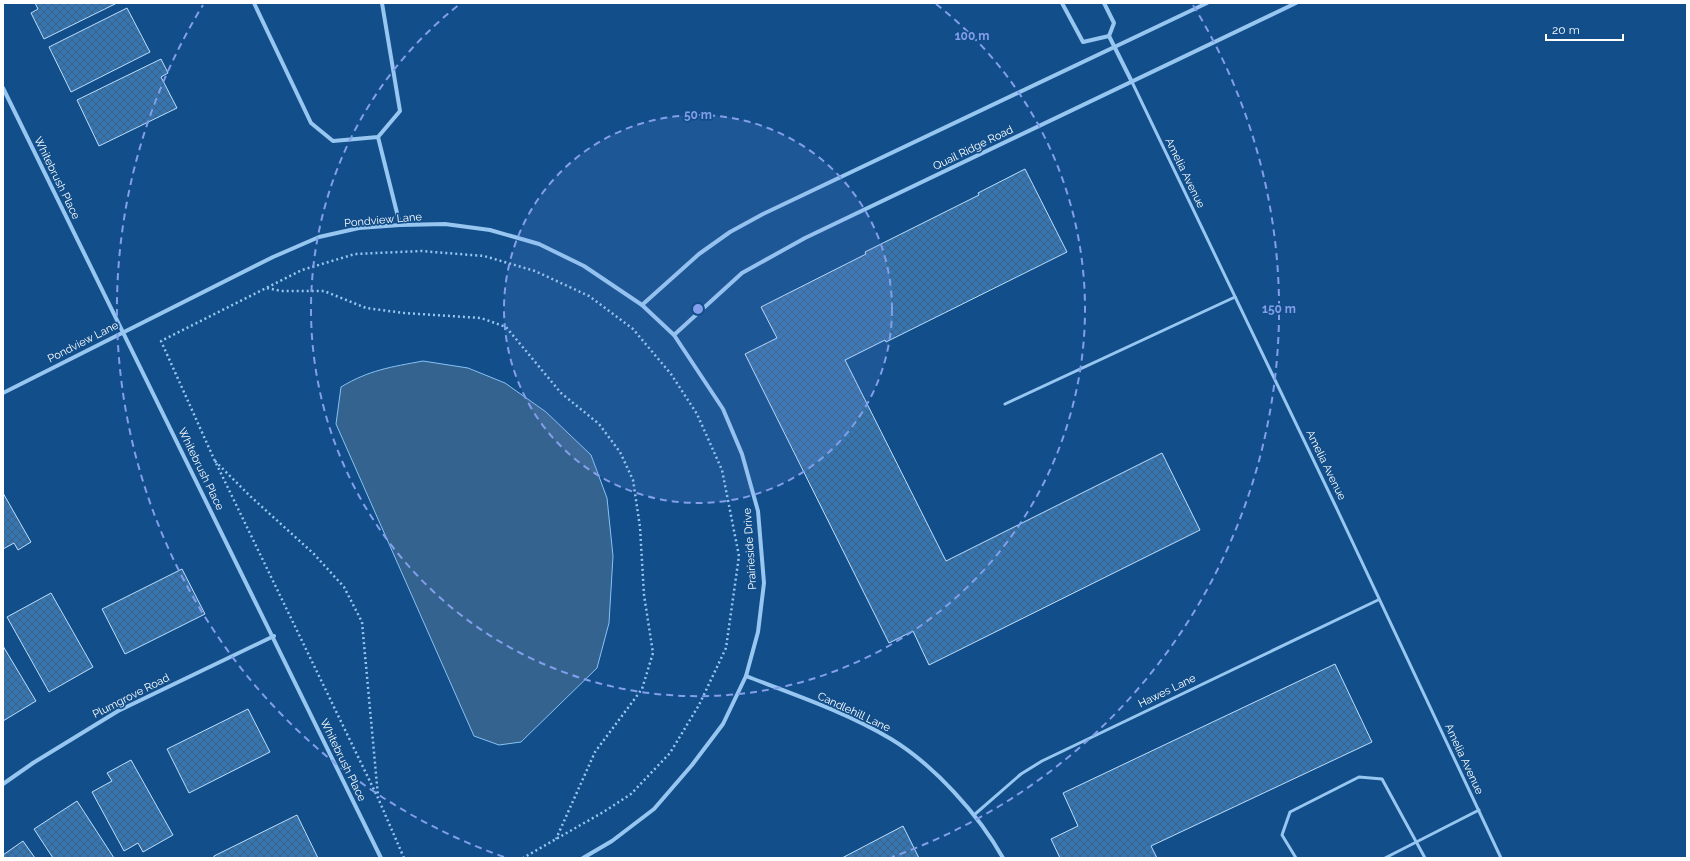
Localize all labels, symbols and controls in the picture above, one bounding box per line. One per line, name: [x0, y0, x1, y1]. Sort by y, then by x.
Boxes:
scale bar: [1546, 16, 1623, 42]
text: 20 m: [1552, 23, 1580, 37]
text: 100 m: [955, 29, 989, 43]
text: 50 m: [684, 108, 712, 122]
street label: Quail Ridge Road: [931, 123, 1015, 173]
street label: Whitebrush Place: [31, 135, 83, 222]
street label: Amelia Avenue: [1162, 136, 1208, 211]
street label: Pondview Lane: [344, 210, 423, 230]
centre of rings: [691, 302, 705, 316]
text: 150 m: [1262, 302, 1296, 316]
street label: Pondview Lane: [45, 318, 121, 365]
street label: Whitebrush Place: [175, 426, 227, 513]
street label: Amelia Avenue: [1303, 428, 1349, 503]
street label: Prairieside Drive: [741, 507, 759, 590]
street label: Plumgrove Road: [90, 671, 172, 721]
street label: Hawes Lane: [1136, 671, 1198, 711]
street label: Candlehill Lane: [816, 689, 893, 735]
street label: Whitebrush Place: [317, 717, 369, 804]
street label: Amelia Avenue: [1442, 722, 1486, 797]

